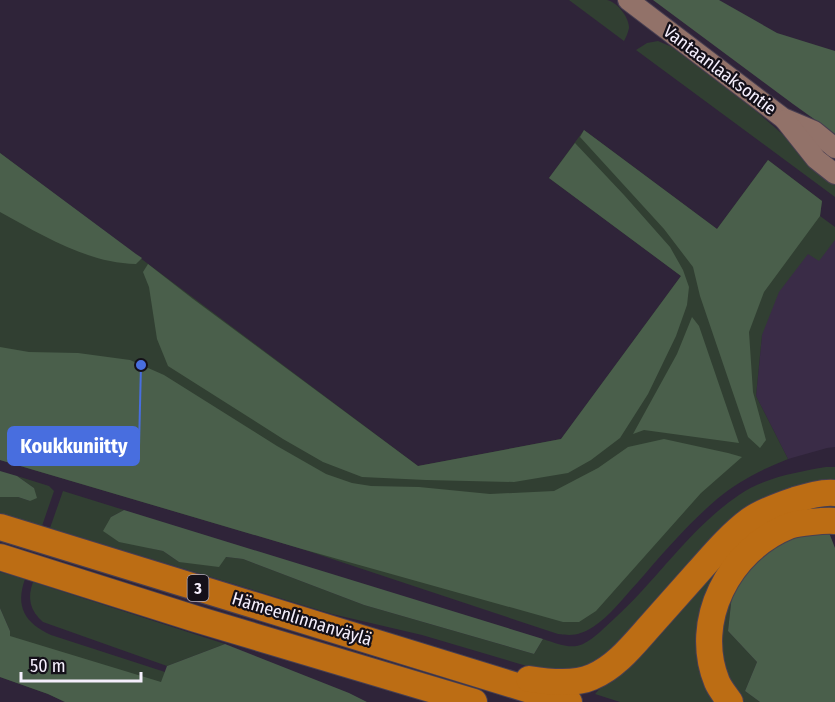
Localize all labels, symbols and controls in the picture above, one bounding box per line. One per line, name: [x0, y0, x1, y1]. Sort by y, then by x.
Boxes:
street label: Vantaanlaaksontie: [659, 20, 781, 120]
callout: Koukkuniitty: [8, 427, 139, 465]
text: Koukkuniitty: [20, 434, 128, 458]
road number: 3: [188, 575, 208, 601]
street label: Hämeenlinnanväylä: [229, 587, 375, 651]
scale bar: [21, 645, 141, 683]
text: 50 m: [30, 655, 66, 677]

